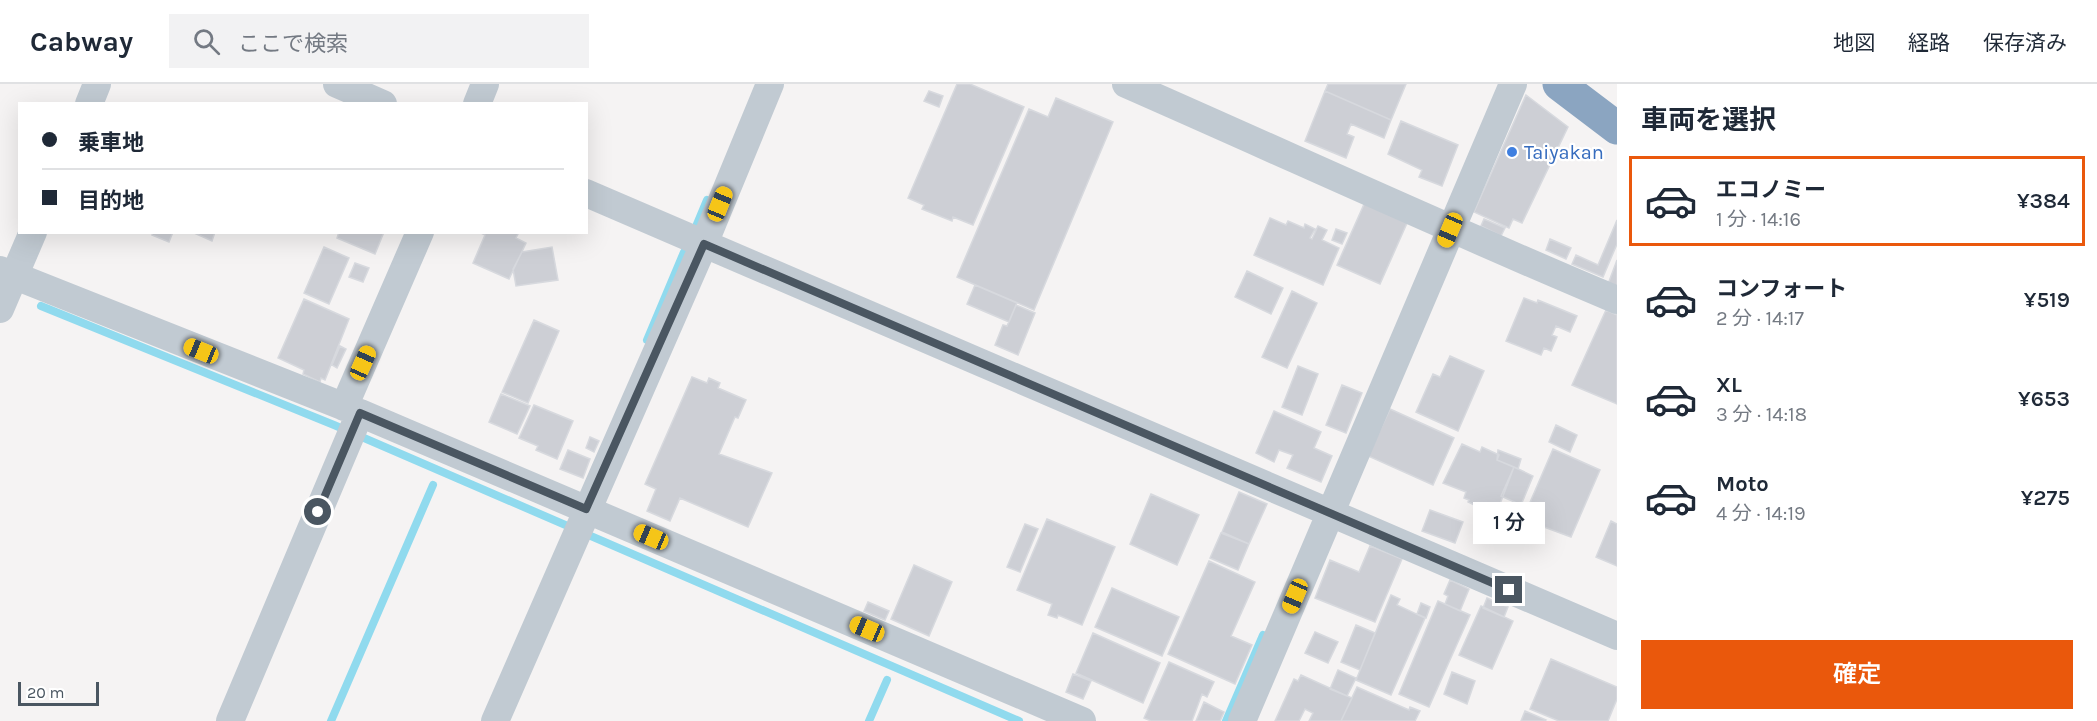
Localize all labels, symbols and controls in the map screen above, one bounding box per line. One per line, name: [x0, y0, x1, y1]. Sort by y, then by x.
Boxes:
search box: [169, 14, 589, 68]
text: Cabway: [30, 25, 133, 58]
icon: search: [190, 25, 223, 58]
text: ここで検索: [238, 31, 348, 57]
text: 地図: [1833, 31, 1875, 55]
text: 経路: [1908, 31, 1950, 55]
text: 保存済み: [1983, 31, 2067, 55]
text: 車両を選択: [1641, 104, 1776, 136]
text: 乗車地: [78, 130, 144, 156]
place label: Taiyakan: [1524, 141, 1604, 164]
marker: Taiyakan: [1505, 145, 1519, 159]
icon: car: [1644, 174, 1698, 228]
text: エコノミー: [1716, 177, 1826, 203]
car: [705, 184, 735, 224]
text: 目的地: [78, 188, 144, 214]
text: ¥384: [2017, 188, 2070, 214]
text: 1 分 · 14:16: [1716, 208, 1801, 231]
car: [1435, 210, 1465, 250]
icon: car: [1644, 273, 1698, 327]
text: コンフォート: [1716, 276, 1847, 302]
text: ¥519: [2024, 287, 2070, 313]
text: 2 分 · 14:17: [1716, 307, 1804, 330]
car: [181, 336, 221, 366]
car: [347, 343, 379, 383]
icon: car: [1644, 372, 1698, 426]
text: XL: [1716, 372, 1742, 398]
text: ¥653: [2018, 386, 2070, 412]
text: 3 分 · 14:18: [1716, 403, 1807, 426]
icon: car: [1644, 471, 1698, 525]
text: Moto: [1716, 471, 1769, 497]
text: ¥275: [2021, 485, 2070, 511]
route start: [304, 498, 331, 525]
text: 4 分 · 14:19: [1716, 502, 1806, 525]
callout: 1 分: [1473, 503, 1545, 545]
text: 1 分: [1493, 511, 1525, 534]
car: [631, 522, 671, 552]
car: [1280, 576, 1310, 616]
route end: [1495, 576, 1522, 603]
car: [847, 614, 887, 644]
button: 確定: [1641, 640, 2073, 709]
scale bar: [18, 679, 99, 706]
text: 20 m: [27, 683, 65, 702]

